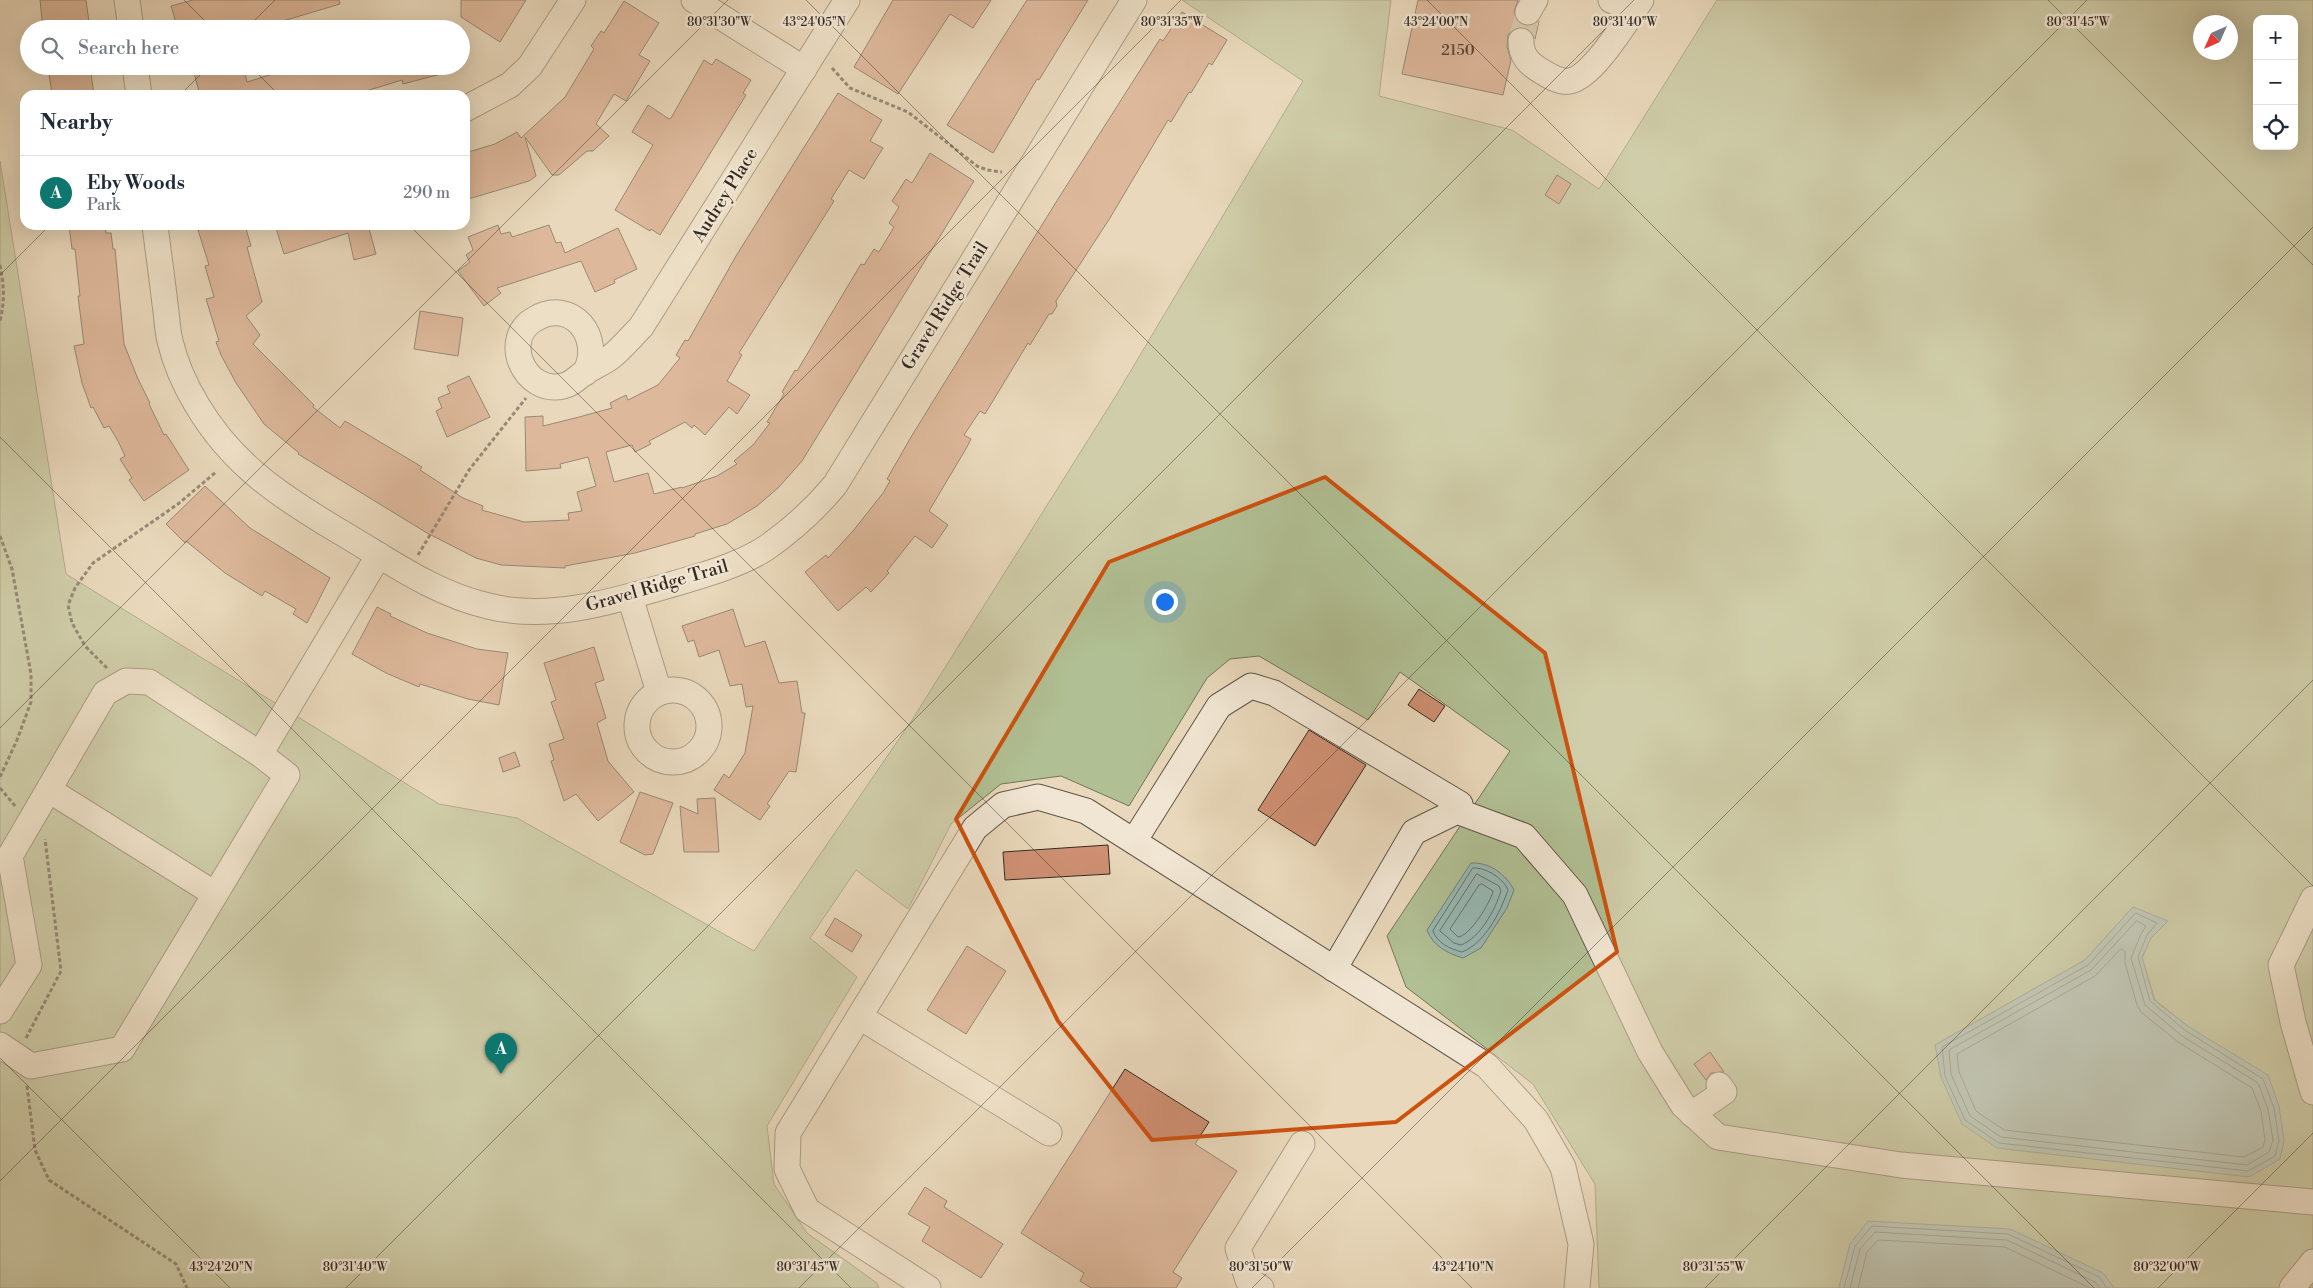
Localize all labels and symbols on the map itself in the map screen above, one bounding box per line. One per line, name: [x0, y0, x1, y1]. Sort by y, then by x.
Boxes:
text: 80°31'30"W: [687, 15, 752, 30]
text: 43°24'05"N: [782, 15, 846, 30]
text: 80°31'35"W: [1141, 15, 1204, 30]
text: 43°24'00"N: [1404, 15, 1468, 30]
text: 80°31'40"W: [1593, 15, 1658, 30]
text: 80°31'45"W: [2046, 15, 2111, 30]
north arrow: [2193, 15, 2238, 60]
house number: 2150: [1441, 41, 1475, 60]
street label: Audrey Place: [686, 144, 763, 247]
street label: Gravel Ridge Trail: [896, 237, 994, 375]
street label: Gravel Ridge Trail: [583, 554, 732, 617]
your location: [1152, 589, 1178, 615]
pin: A: [485, 1033, 517, 1074]
text: 43°24'20"N: [189, 1260, 253, 1275]
text: 80°31'40"W: [323, 1260, 388, 1275]
text: 80°31'45"W: [776, 1260, 841, 1275]
text: 80°31'50"W: [1229, 1260, 1294, 1275]
text: 43°24'10"N: [1432, 1260, 1494, 1275]
text: 80°31'55"W: [1683, 1260, 1746, 1275]
text: 80°32'00"W: [2133, 1260, 2202, 1275]

